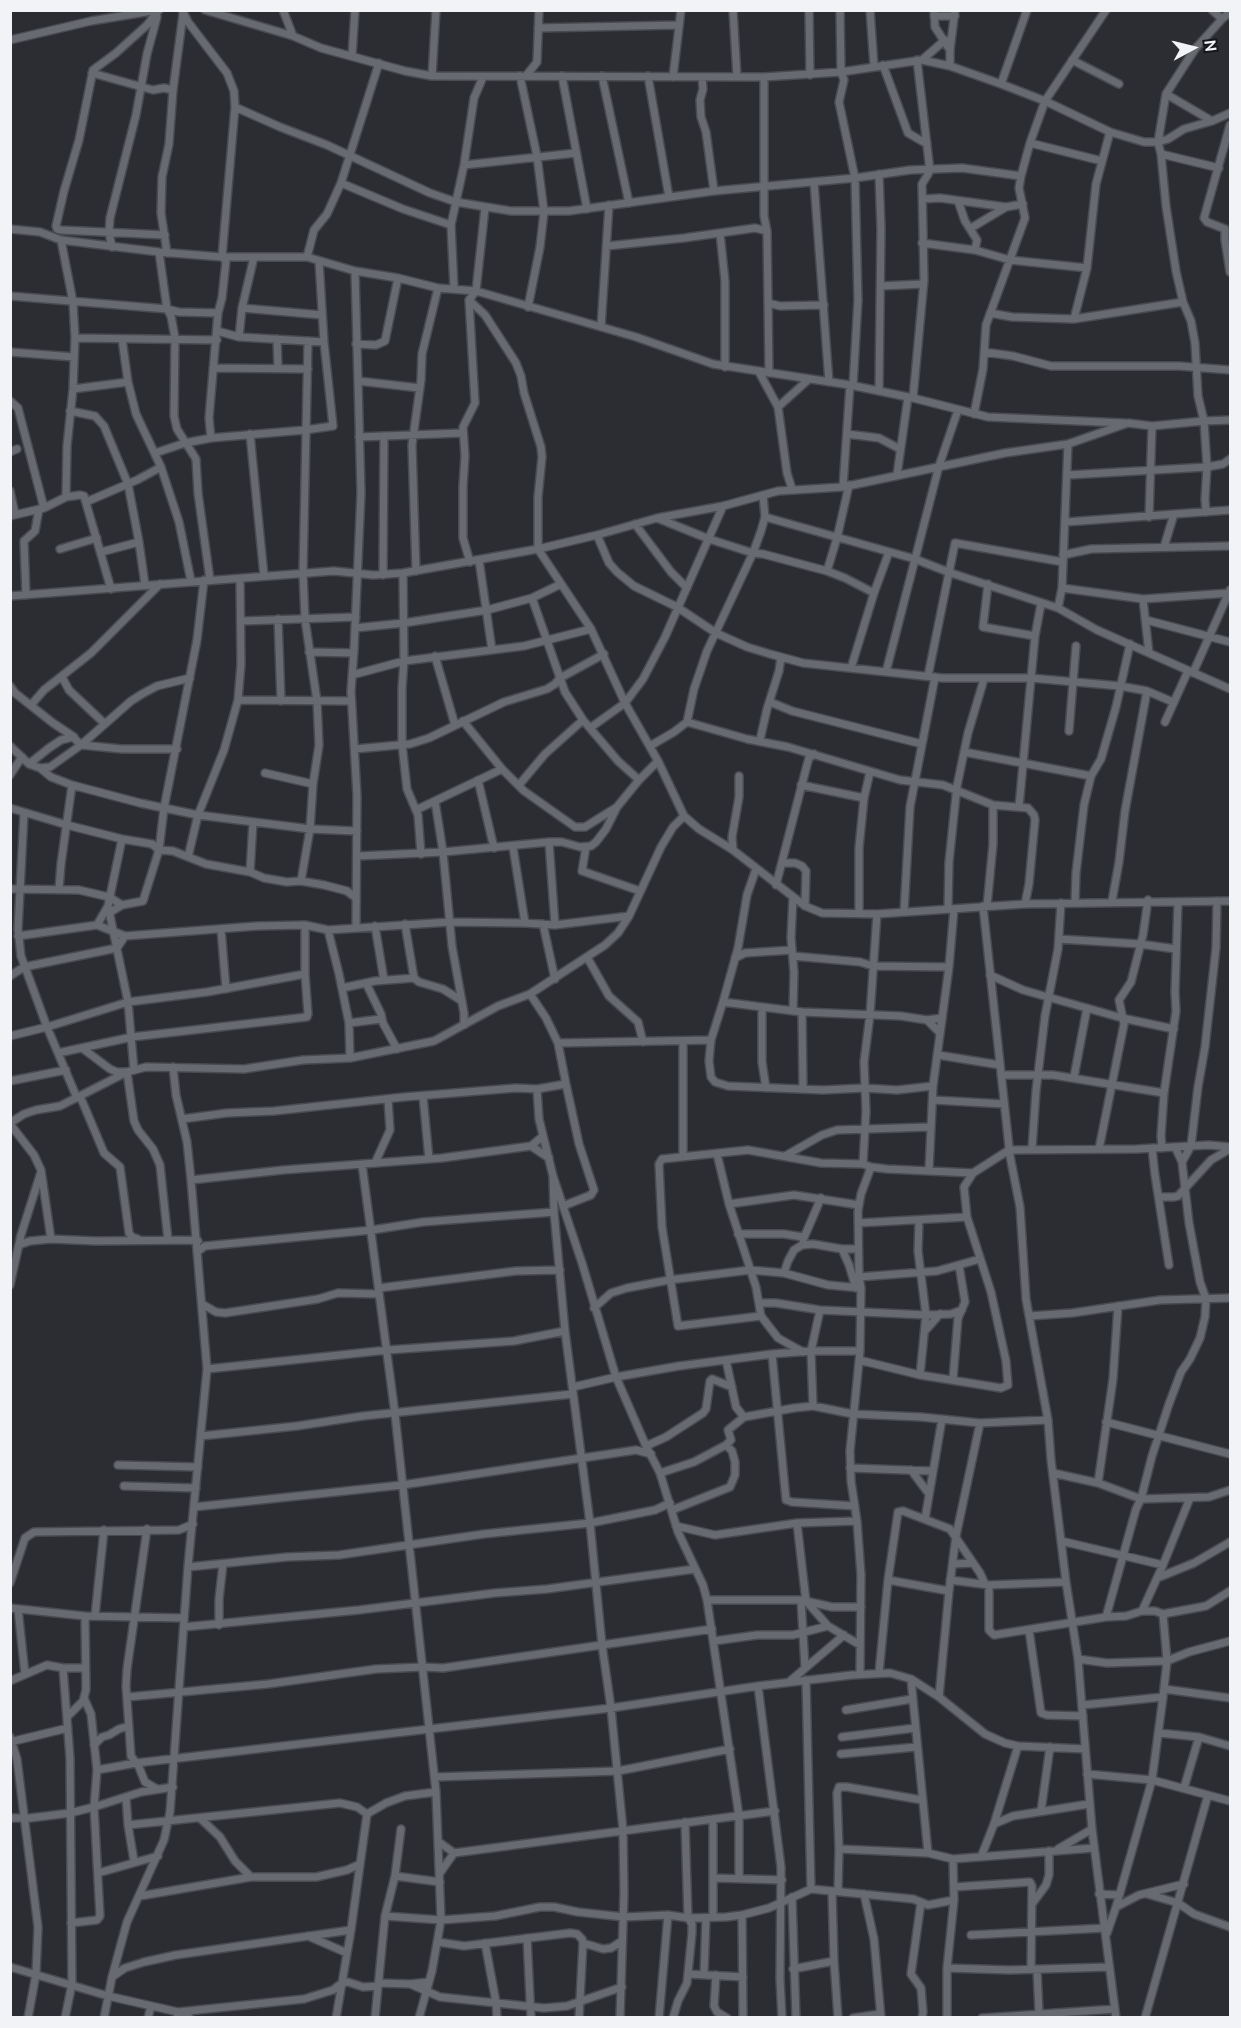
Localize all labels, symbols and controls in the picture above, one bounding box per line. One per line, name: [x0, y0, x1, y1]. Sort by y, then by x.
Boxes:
north arrow: [1163, 18, 1223, 78]
text: N: [1201, 39, 1221, 53]

